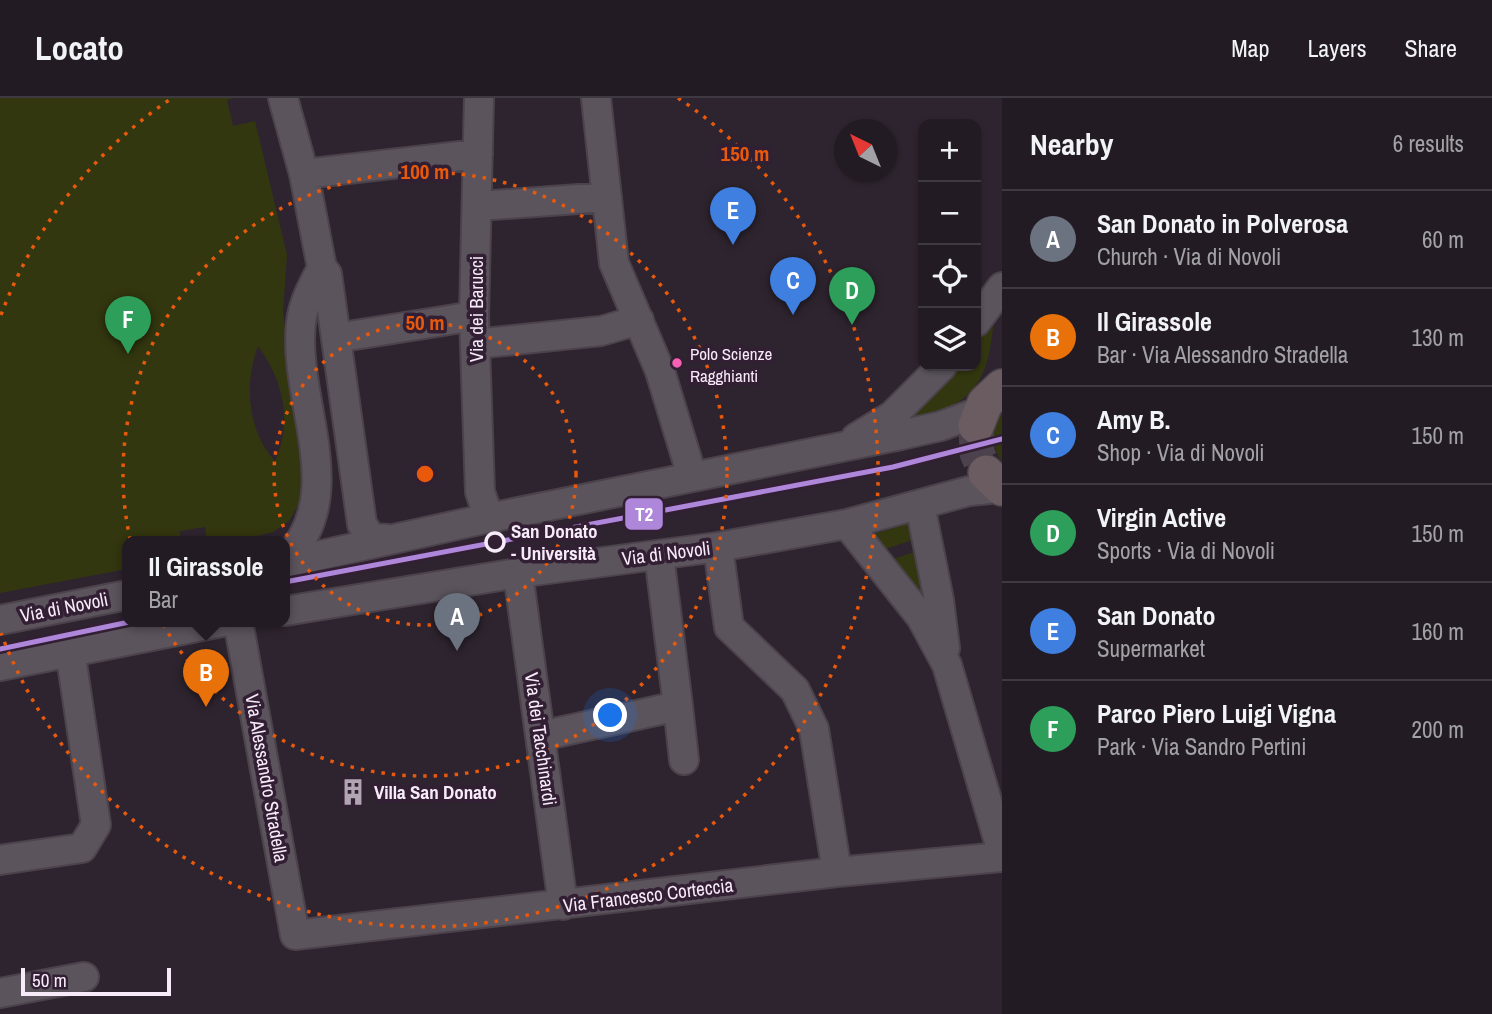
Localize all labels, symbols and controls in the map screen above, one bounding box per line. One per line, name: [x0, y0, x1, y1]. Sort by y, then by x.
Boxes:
text: Locato: [35, 26, 124, 70]
text: Map: [1231, 32, 1269, 64]
text: Layers: [1307, 32, 1366, 64]
text: Share: [1404, 32, 1457, 64]
north arrow: [834, 119, 897, 182]
map controls: [918, 119, 981, 371]
button: +: [918, 119, 981, 182]
text: Nearby: [1030, 124, 1113, 164]
text: 6 results: [1393, 128, 1464, 159]
text: 150 m: [721, 139, 769, 168]
text: 100 m: [401, 157, 449, 186]
button: −: [918, 182, 981, 245]
pin: E: [710, 187, 756, 245]
text: San Donato in Polverosa: [1097, 206, 1348, 241]
text: A: [1046, 224, 1060, 255]
text: 60 m: [1422, 224, 1464, 255]
text: Church · Via di Novoli: [1097, 241, 1281, 272]
button: locate: [918, 245, 981, 308]
street label: Via dei Barucci: [463, 256, 489, 362]
pin: C: [770, 257, 816, 315]
pin: D: [829, 267, 875, 325]
pin: F: [105, 296, 151, 354]
text: Il Girassole: [1097, 304, 1212, 339]
text: 50 m: [405, 308, 445, 337]
button: layers: [918, 308, 981, 371]
text: B: [1046, 322, 1060, 353]
text: 130 m: [1412, 322, 1464, 353]
text: Bar · Via Alessandro Stradella: [1097, 339, 1348, 370]
place label: Polo Scienze Ragghianti: [690, 342, 772, 387]
marker: Polo Scienze Ragghianti: [670, 356, 684, 370]
text: Amy B.: [1097, 402, 1170, 437]
text: C: [1046, 420, 1060, 451]
text: 150 m: [1412, 420, 1464, 451]
text: Shop · Via di Novoli: [1097, 437, 1264, 468]
centre of rings: [413, 462, 437, 486]
line badge: T2: [624, 497, 664, 531]
text: Virgin Active: [1097, 500, 1226, 535]
text: T2: [635, 501, 653, 527]
place label: San Donato - Università: [511, 518, 598, 566]
text: D: [1046, 518, 1060, 549]
text: 150 m: [1412, 518, 1464, 549]
marker: San Donato - Università: [485, 532, 505, 552]
street label: Via di Novoli: [620, 535, 712, 571]
text: Sports · Via di Novoli: [1097, 535, 1275, 566]
popup: [122, 536, 290, 627]
text: Il Girassole: [149, 549, 263, 584]
text: Bar: [149, 584, 178, 615]
street label: Via di Novoli: [18, 586, 110, 628]
pin: A: [434, 593, 480, 651]
text: San Donato: [1097, 598, 1215, 633]
text: E: [1047, 616, 1059, 647]
text: 160 m: [1412, 616, 1464, 647]
text: Supermarket: [1097, 633, 1205, 664]
pin: B: [183, 649, 229, 707]
street label: Via dei Tacchinardi: [519, 671, 563, 807]
street label: Via Alessandro Stradella: [239, 692, 295, 864]
text: Parco Piero Luigi Vigna: [1097, 696, 1336, 731]
your location: [593, 698, 627, 732]
text: F: [1047, 714, 1059, 745]
text: 200 m: [1412, 714, 1464, 745]
text: Park · Via Sandro Pertini: [1097, 731, 1306, 762]
building icon: Villa San Donato: [338, 777, 368, 807]
place label: Villa San Donato: [374, 779, 497, 805]
street label: Via Francesco Corteccia: [561, 872, 735, 918]
scale bar: [21, 965, 172, 997]
text: 50 m: [32, 967, 67, 993]

